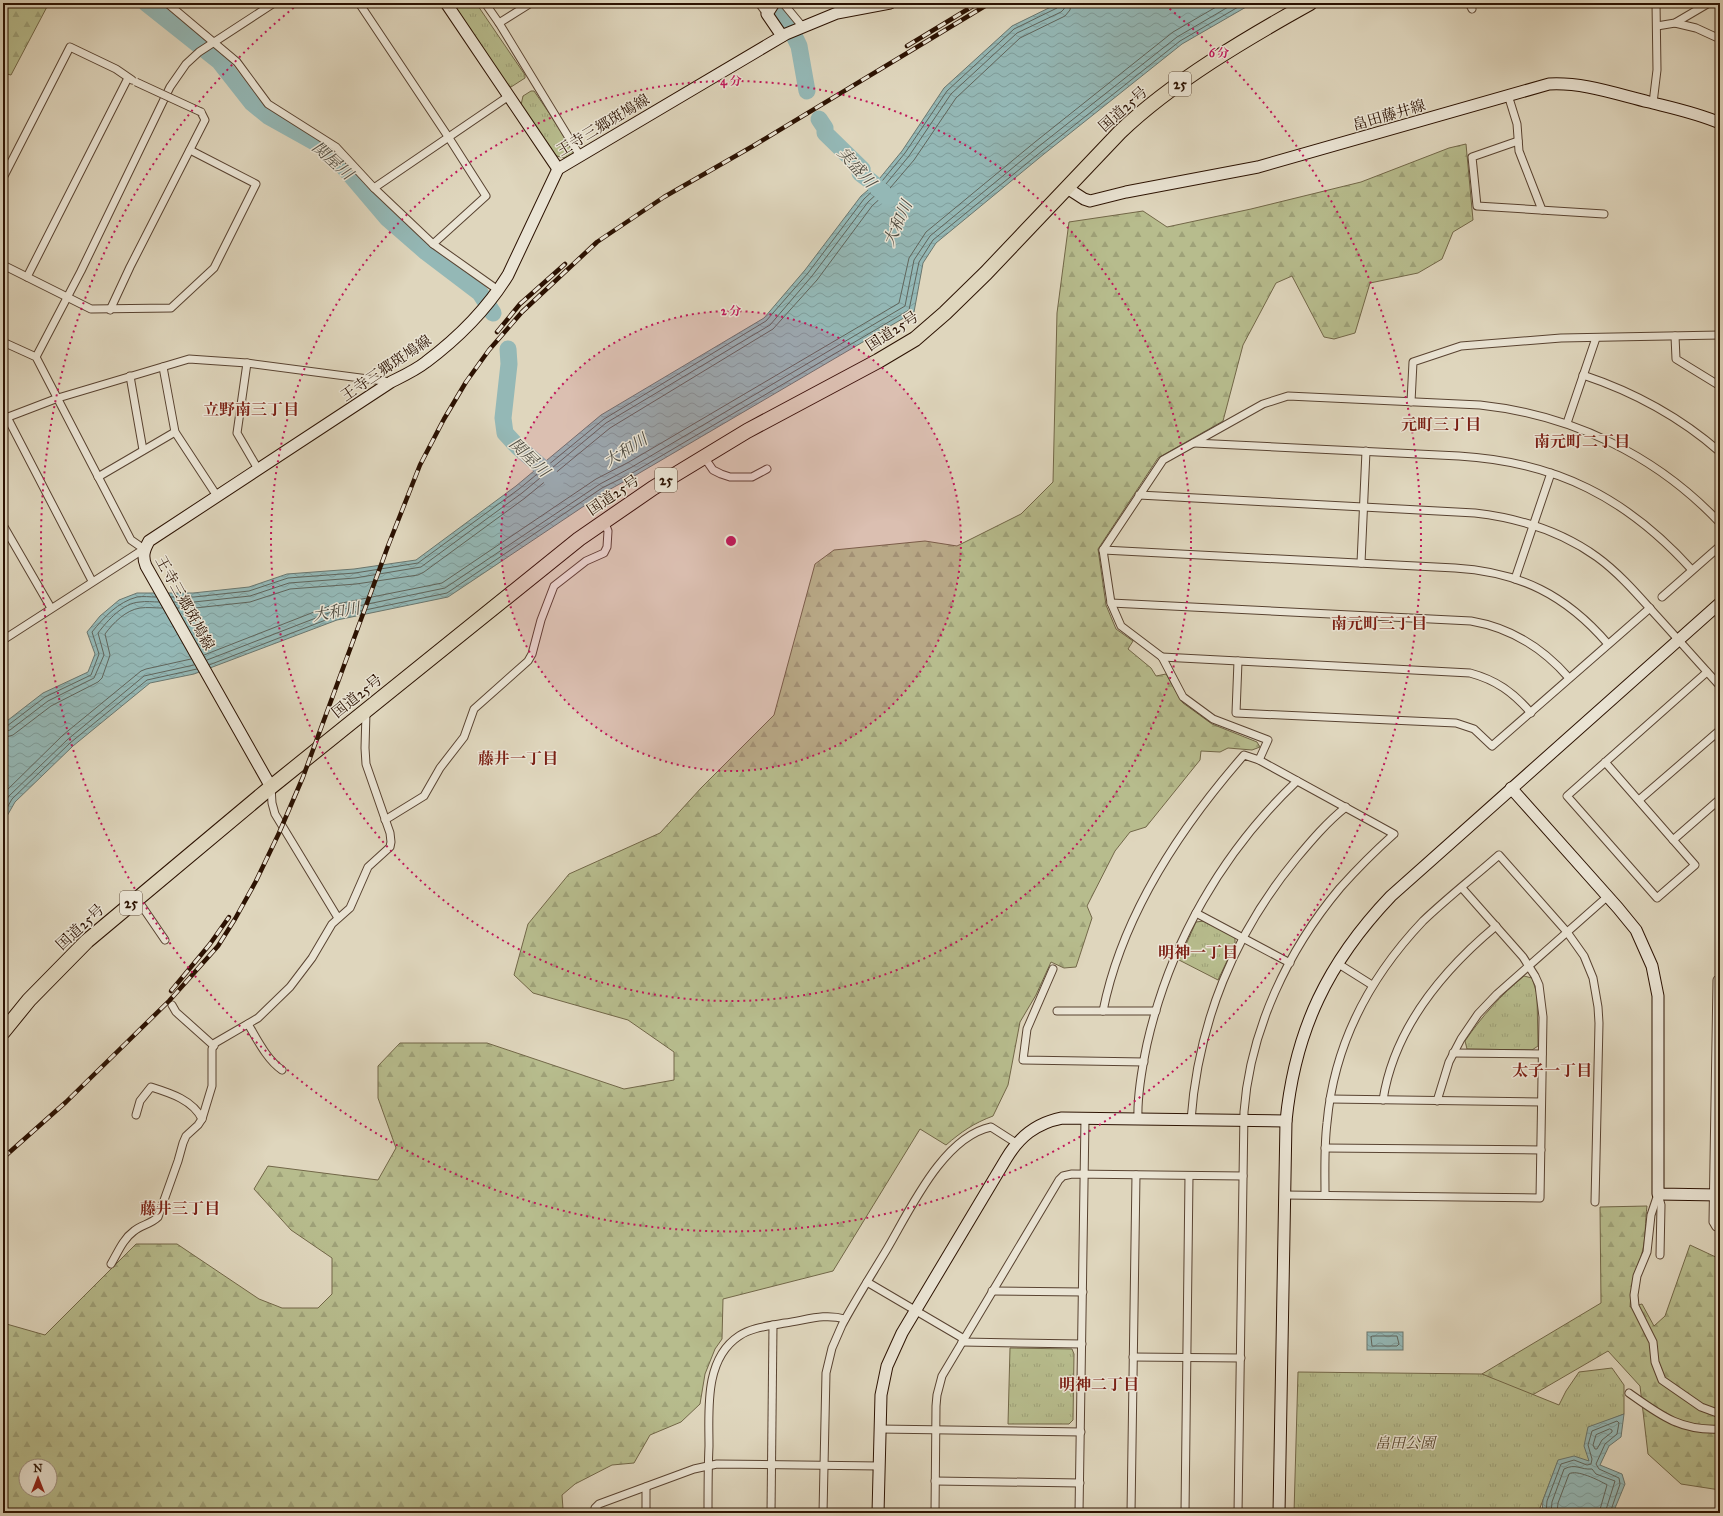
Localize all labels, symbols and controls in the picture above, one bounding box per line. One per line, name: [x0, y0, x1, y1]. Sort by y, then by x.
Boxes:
text: 6 分: [1209, 46, 1229, 60]
road number: 25: [1169, 72, 1191, 96]
text: 4 分: [720, 74, 742, 89]
street label: 国道25号: [1095, 82, 1151, 136]
street label: 王寺三郷斑鳩線: [553, 90, 653, 160]
street label: 畠田藤井線: [1350, 96, 1428, 134]
water label: 関屋川: [308, 137, 358, 185]
water label: 実盛川: [834, 143, 881, 193]
water label: 大和川: [879, 196, 917, 249]
text: 2 分: [721, 304, 741, 318]
street label: 国道25号: [862, 307, 922, 355]
street label: 王寺三郷斑鳩線: [337, 331, 435, 405]
district label: 立野南三丁目: [203, 400, 299, 419]
district label: 元町三丁目: [1401, 415, 1481, 434]
water label: 大和川: [600, 429, 652, 471]
district label: 南元町二丁目: [1534, 432, 1630, 451]
water label: 関屋川: [506, 434, 555, 482]
road number: 25: [655, 468, 677, 492]
street label: 国道25号: [583, 471, 643, 519]
centre of rings: [724, 534, 738, 548]
street label: 王寺三郷斑鳩線: [152, 553, 218, 653]
water label: 大和川: [311, 598, 363, 625]
district label: 南元町三丁目: [1331, 614, 1427, 633]
street label: 国道25号: [328, 670, 386, 722]
district label: 藤井一丁目: [478, 749, 558, 768]
road number: 25: [120, 891, 142, 915]
street label: 国道25号: [52, 900, 108, 954]
district label: 明神一丁目: [1158, 943, 1238, 962]
district label: 太子一丁目: [1512, 1061, 1592, 1080]
district label: 藤井三丁目: [140, 1199, 220, 1218]
district label: 明神二丁目: [1059, 1375, 1139, 1394]
park label: 畠田公園: [1375, 1434, 1438, 1452]
north arrow: [18, 1458, 58, 1498]
text: N: [33, 1462, 43, 1475]

